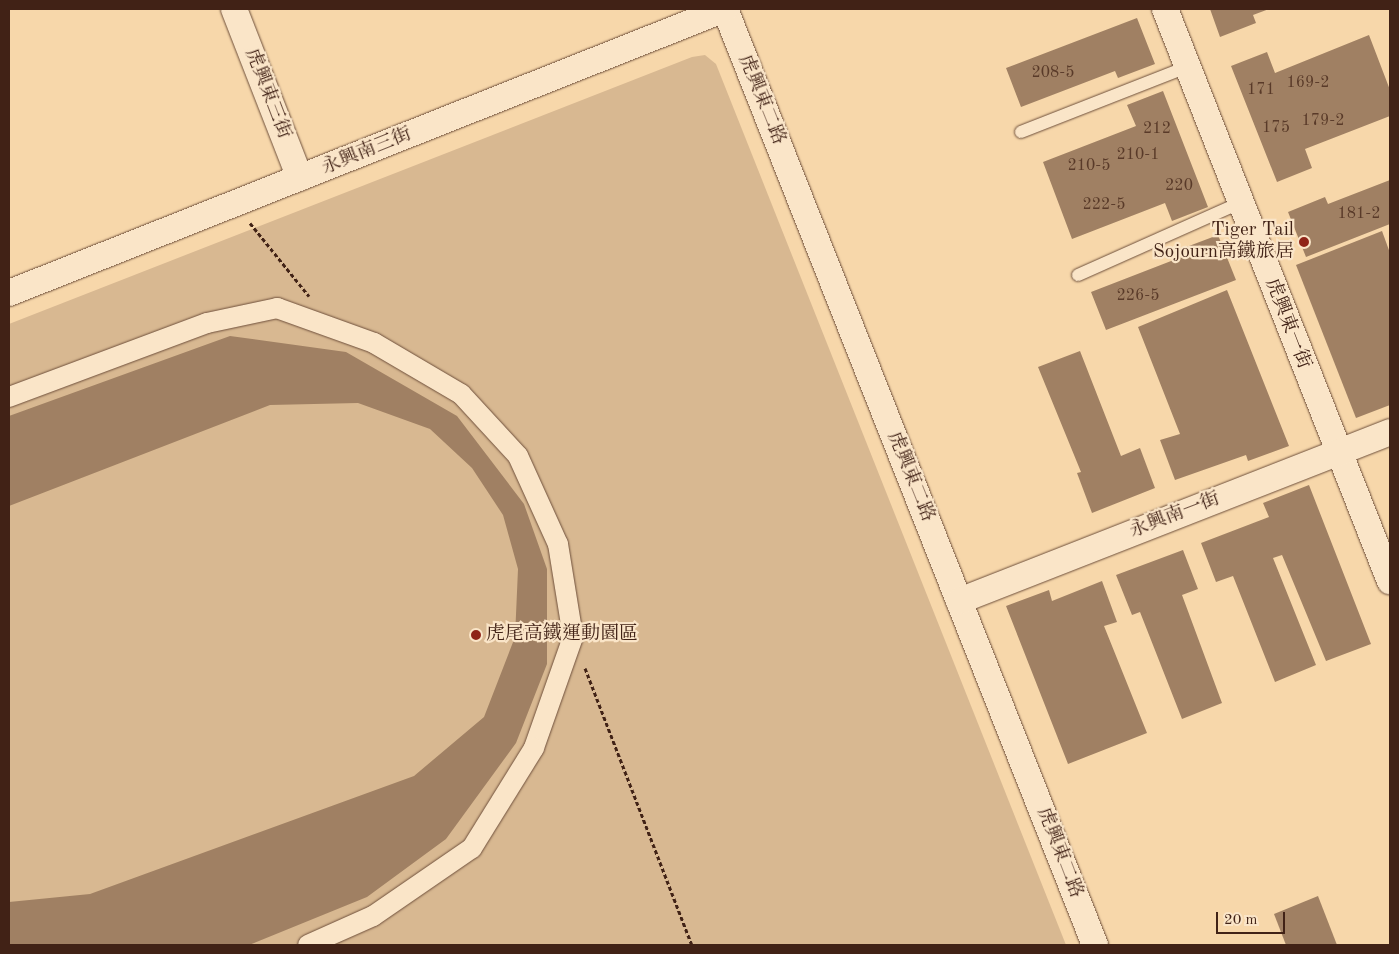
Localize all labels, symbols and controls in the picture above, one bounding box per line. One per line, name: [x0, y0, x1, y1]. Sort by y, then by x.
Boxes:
street label: 虎興東三街: [239, 46, 295, 142]
street label: 虎興東二路: [733, 52, 789, 148]
house number: 208-5: [1031, 63, 1075, 83]
house number: 169-2: [1286, 73, 1330, 93]
house number: 171: [1247, 80, 1275, 100]
house number: 179-2: [1301, 111, 1345, 131]
house number: 175: [1262, 118, 1290, 138]
house number: 212: [1143, 119, 1171, 139]
street label: 永興南三街: [319, 124, 415, 180]
house number: 210-1: [1116, 145, 1160, 165]
house number: 210-5: [1067, 156, 1111, 176]
house number: 220: [1165, 176, 1193, 196]
house number: 222-5: [1082, 195, 1126, 215]
house number: 181-2: [1337, 204, 1381, 224]
place label: Tiger Tail Sojourn高鐵旅居: [1153, 220, 1294, 264]
marker: Tiger Tail Sojourn高鐵旅居: [1298, 236, 1310, 248]
street label: 虎興東一街: [1259, 276, 1315, 372]
house number: 226-5: [1116, 286, 1160, 306]
street label: 虎興東二路: [882, 429, 938, 525]
street label: 永興南一街: [1127, 488, 1223, 544]
place label: 虎尾高鐵運動園區: [486, 624, 638, 646]
marker: 虎尾高鐵運動園區: [470, 629, 482, 641]
street label: 虎興東二路: [1031, 805, 1087, 901]
scale bar: [1219, 902, 1288, 934]
text: 20 m: [1224, 913, 1258, 928]

